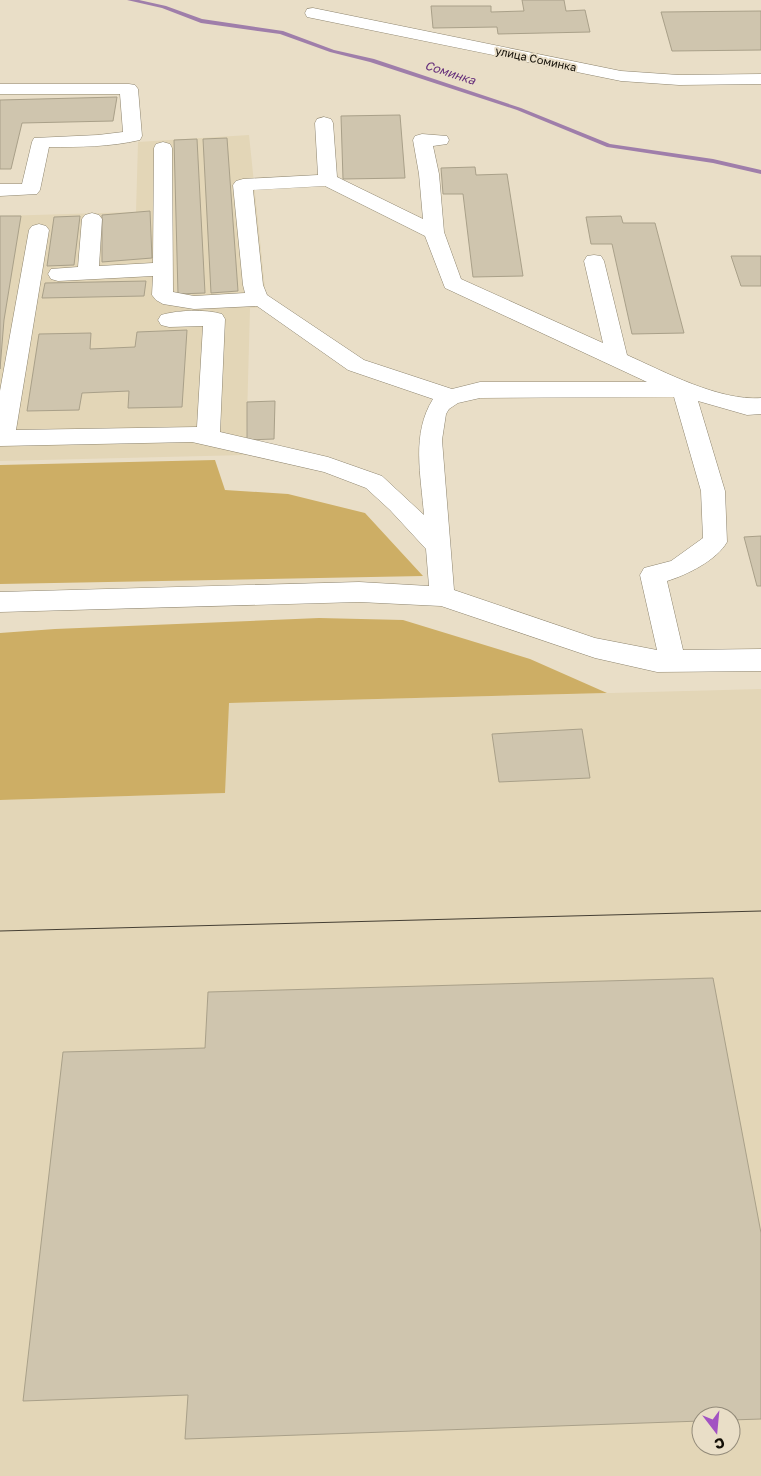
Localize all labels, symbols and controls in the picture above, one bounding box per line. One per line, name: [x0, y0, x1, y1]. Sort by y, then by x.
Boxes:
street label: улица Соминка: [494, 44, 578, 73]
water label: Соминка: [423, 57, 478, 88]
north arrow: [691, 1406, 741, 1456]
text: С: [713, 1434, 727, 1454]

